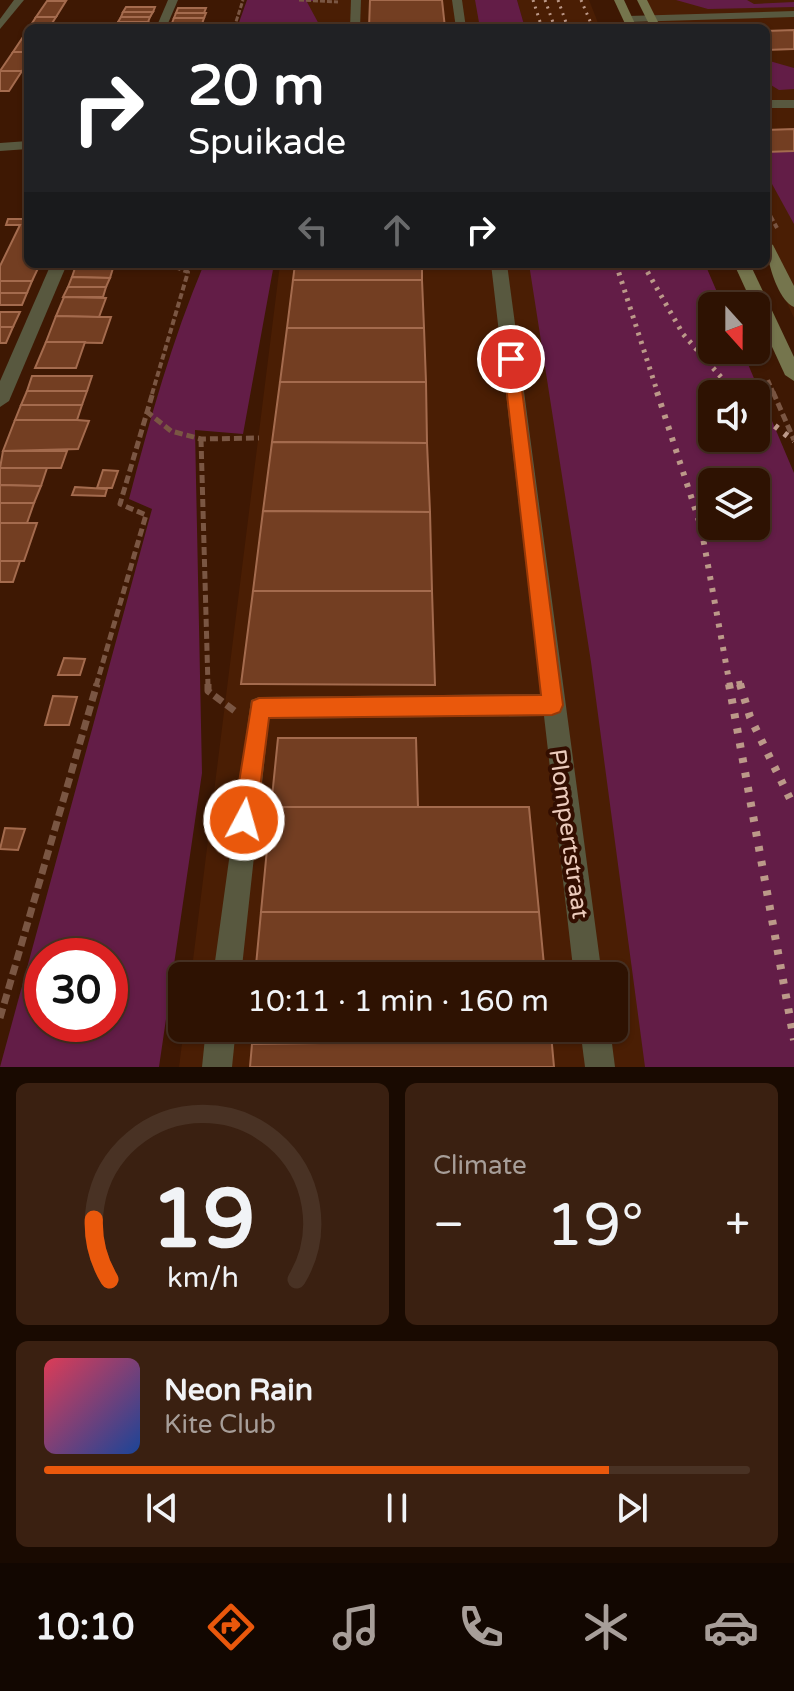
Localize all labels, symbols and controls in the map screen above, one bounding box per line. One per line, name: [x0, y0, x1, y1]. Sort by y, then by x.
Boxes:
text: 20 m: [188, 53, 324, 120]
icon: right: [56, 56, 160, 160]
text: Spuikade: [188, 121, 346, 164]
icon: left: [291, 208, 335, 252]
icon: ahead: [375, 208, 419, 252]
icon: right: [459, 208, 503, 252]
north arrow: [698, 292, 770, 364]
map controls: [698, 292, 770, 540]
pin: [477, 325, 545, 393]
icon: arrive: [489, 337, 533, 381]
button: sound: [698, 380, 770, 452]
button: layers: [698, 468, 770, 540]
street label: Plompertstraat: [542, 747, 595, 921]
position arrow: [202, 778, 286, 862]
speed limit sign: 30: [24, 938, 128, 1042]
text: 10:11 · 1 min · 160 m: [247, 983, 549, 1020]
text: Climate: [433, 1150, 527, 1181]
text: 19: [150, 1170, 255, 1270]
text: 19°: [546, 1190, 644, 1262]
text: −: [433, 1199, 464, 1252]
text: +: [725, 1199, 750, 1252]
text: km/h: [167, 1261, 238, 1295]
text: Neon Rain: [164, 1372, 313, 1409]
text: Kite Club: [164, 1409, 276, 1440]
icon: previous: [140, 1486, 184, 1530]
icon: pause: [375, 1486, 419, 1530]
icon: next: [610, 1486, 654, 1530]
icon: directions: [203, 1599, 259, 1655]
icon: music: [328, 1599, 384, 1655]
icon: phone: [453, 1599, 509, 1655]
icon: climate: [578, 1599, 634, 1655]
icon: car: [703, 1599, 759, 1655]
text: 10:10: [35, 1606, 134, 1649]

